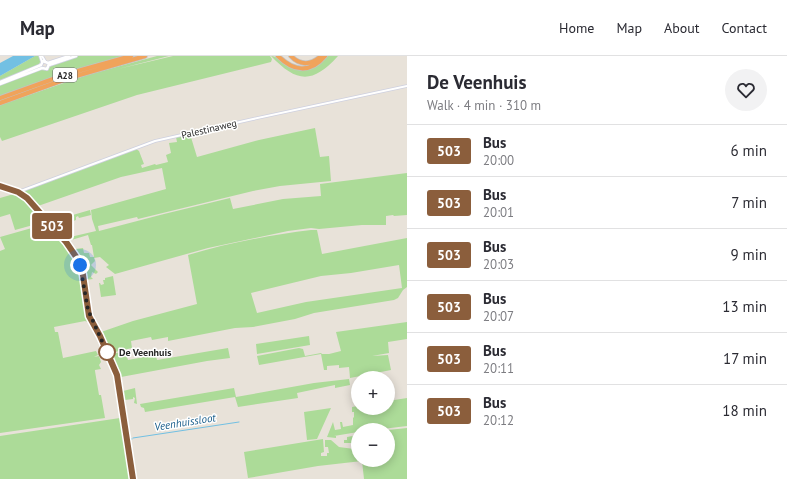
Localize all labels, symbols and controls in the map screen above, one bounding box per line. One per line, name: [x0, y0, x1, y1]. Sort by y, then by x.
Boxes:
text: Map: [20, 16, 55, 40]
text: Home: [559, 19, 594, 37]
text: Map: [616, 19, 642, 37]
text: About: [664, 19, 700, 37]
text: Contact: [722, 19, 767, 37]
road number: A28: [53, 68, 77, 82]
button: heart: [725, 69, 767, 111]
text: De Veenhuis: [427, 70, 526, 94]
text: Walk · 4 min · 310 m: [427, 97, 541, 114]
street label: Palestinaweg: [180, 116, 238, 142]
text: Bus: [483, 133, 506, 152]
text: 6 min: [730, 141, 767, 160]
text: 503: [437, 142, 461, 160]
text: 20:00: [483, 152, 514, 169]
text: Bus: [483, 185, 506, 204]
text: 7 min: [731, 193, 767, 212]
text: 503: [437, 194, 461, 212]
text: 20:01: [483, 204, 514, 221]
line badge: 503: [29, 213, 75, 239]
text: 503: [40, 217, 64, 235]
text: Bus: [483, 237, 506, 256]
text: 9 min: [730, 245, 767, 264]
text: 503: [437, 246, 461, 264]
your location: [70, 255, 90, 275]
text: 20:03: [483, 256, 514, 273]
text: Bus: [483, 289, 506, 308]
text: 13 min: [722, 297, 767, 316]
text: 503: [437, 298, 461, 316]
text: 20:07: [483, 308, 514, 325]
text: Bus: [483, 341, 506, 360]
marker: De Veenhuis: [98, 343, 116, 361]
place label: De Veenhuis: [119, 346, 171, 359]
text: 17 min: [723, 349, 767, 368]
text: 503: [437, 350, 461, 368]
text: 20:11: [483, 360, 514, 377]
map controls: [351, 371, 395, 467]
button: +: [351, 371, 395, 415]
text: Bus: [483, 393, 506, 412]
text: 18 min: [722, 401, 767, 420]
text: 503: [437, 402, 461, 420]
water label: Veenhuissloot: [153, 410, 217, 434]
text: 20:12: [483, 412, 514, 429]
button: −: [351, 423, 395, 467]

